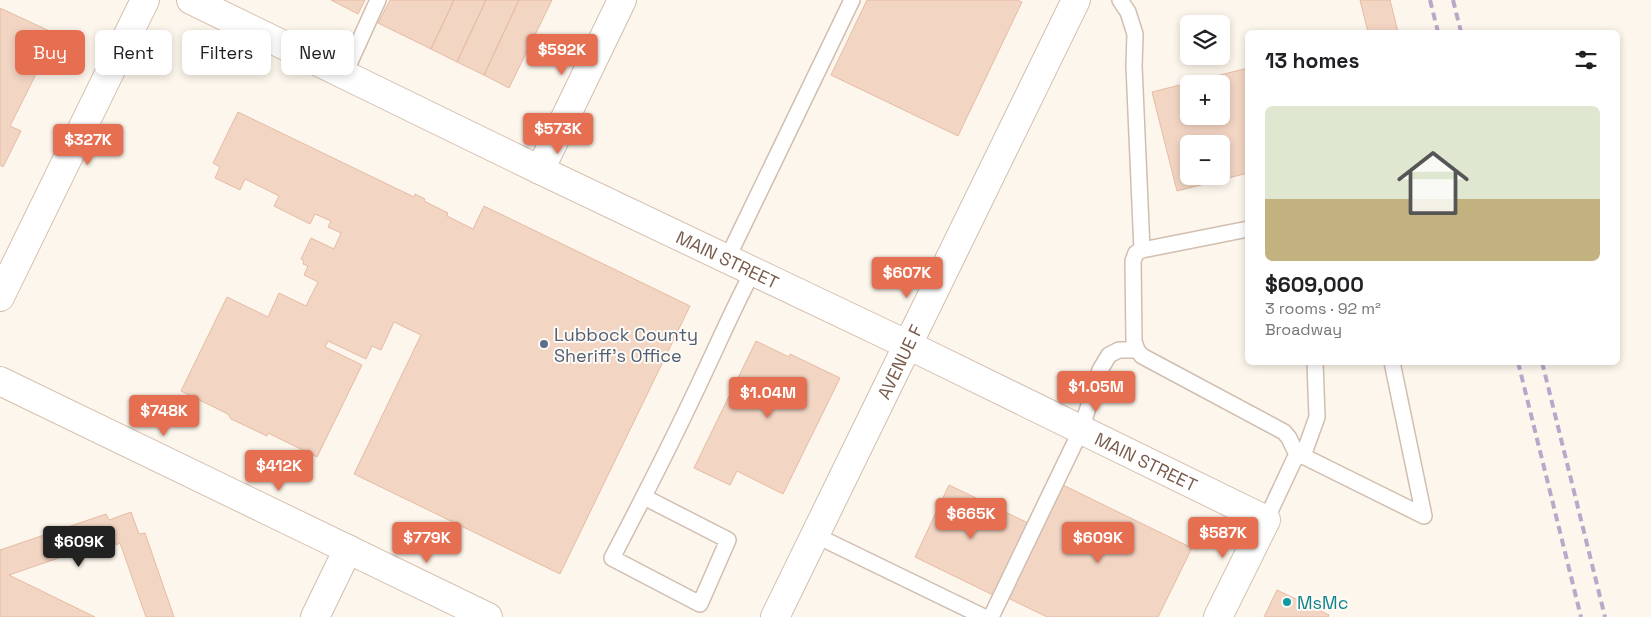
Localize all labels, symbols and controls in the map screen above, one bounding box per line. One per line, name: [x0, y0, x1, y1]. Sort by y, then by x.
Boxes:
map controls: [1180, 15, 1230, 185]
button: layers: [1180, 15, 1230, 65]
chip: Buy: [15, 30, 85, 75]
chip: Rent: [95, 30, 172, 75]
chip: Filters: [182, 30, 271, 75]
chip: New: [281, 30, 354, 75]
pin: $592K: [527, 34, 597, 76]
text: $592K: [538, 39, 586, 60]
icon: filters: [1572, 46, 1600, 74]
text: 13 homes: [1265, 47, 1359, 74]
button: +: [1180, 75, 1230, 125]
pin: $573K: [523, 112, 593, 155]
text: $573K: [534, 118, 582, 139]
pin: $327K: [53, 124, 123, 166]
text: $327K: [64, 129, 112, 150]
button: −: [1180, 135, 1230, 185]
icon: home: [1388, 138, 1478, 228]
street label: MAIN STREET: [672, 225, 783, 294]
pin: $607K: [872, 256, 942, 299]
text: $607K: [883, 262, 931, 283]
text: $609,000: [1265, 271, 1364, 298]
text: 3 rooms · 92 m²: [1265, 298, 1381, 319]
text: Broadway: [1265, 319, 1342, 340]
street label: AVENUE F: [872, 320, 928, 403]
place label: Lubbock County Sheriff's Office: [554, 323, 698, 367]
marker: Lubbock County Sheriff's Office: [538, 338, 550, 350]
pin: $1.05M: [1055, 370, 1137, 413]
pin: $1.04M: [727, 376, 809, 419]
text: $1.05M: [1068, 376, 1124, 397]
text: $1.04M: [740, 382, 796, 403]
pin: $748K: [129, 394, 199, 437]
text: $748K: [140, 400, 188, 421]
street label: MAIN STREET: [1091, 427, 1202, 496]
pin: $412K: [244, 450, 314, 492]
text: $412K: [256, 455, 302, 476]
pin: $665K: [936, 498, 1006, 540]
text: $665K: [946, 503, 996, 524]
pin: $587K: [1188, 516, 1258, 559]
pin: $779K: [392, 522, 462, 564]
pin: $609K: [1063, 522, 1133, 564]
text: $587K: [1199, 522, 1247, 543]
pin: $609K: [44, 526, 114, 568]
text: $779K: [403, 527, 451, 548]
text: $609K: [1073, 527, 1123, 548]
text: $609K: [54, 531, 104, 552]
place label: MsMc: [1297, 591, 1348, 614]
marker: MsMc: [1281, 596, 1293, 608]

